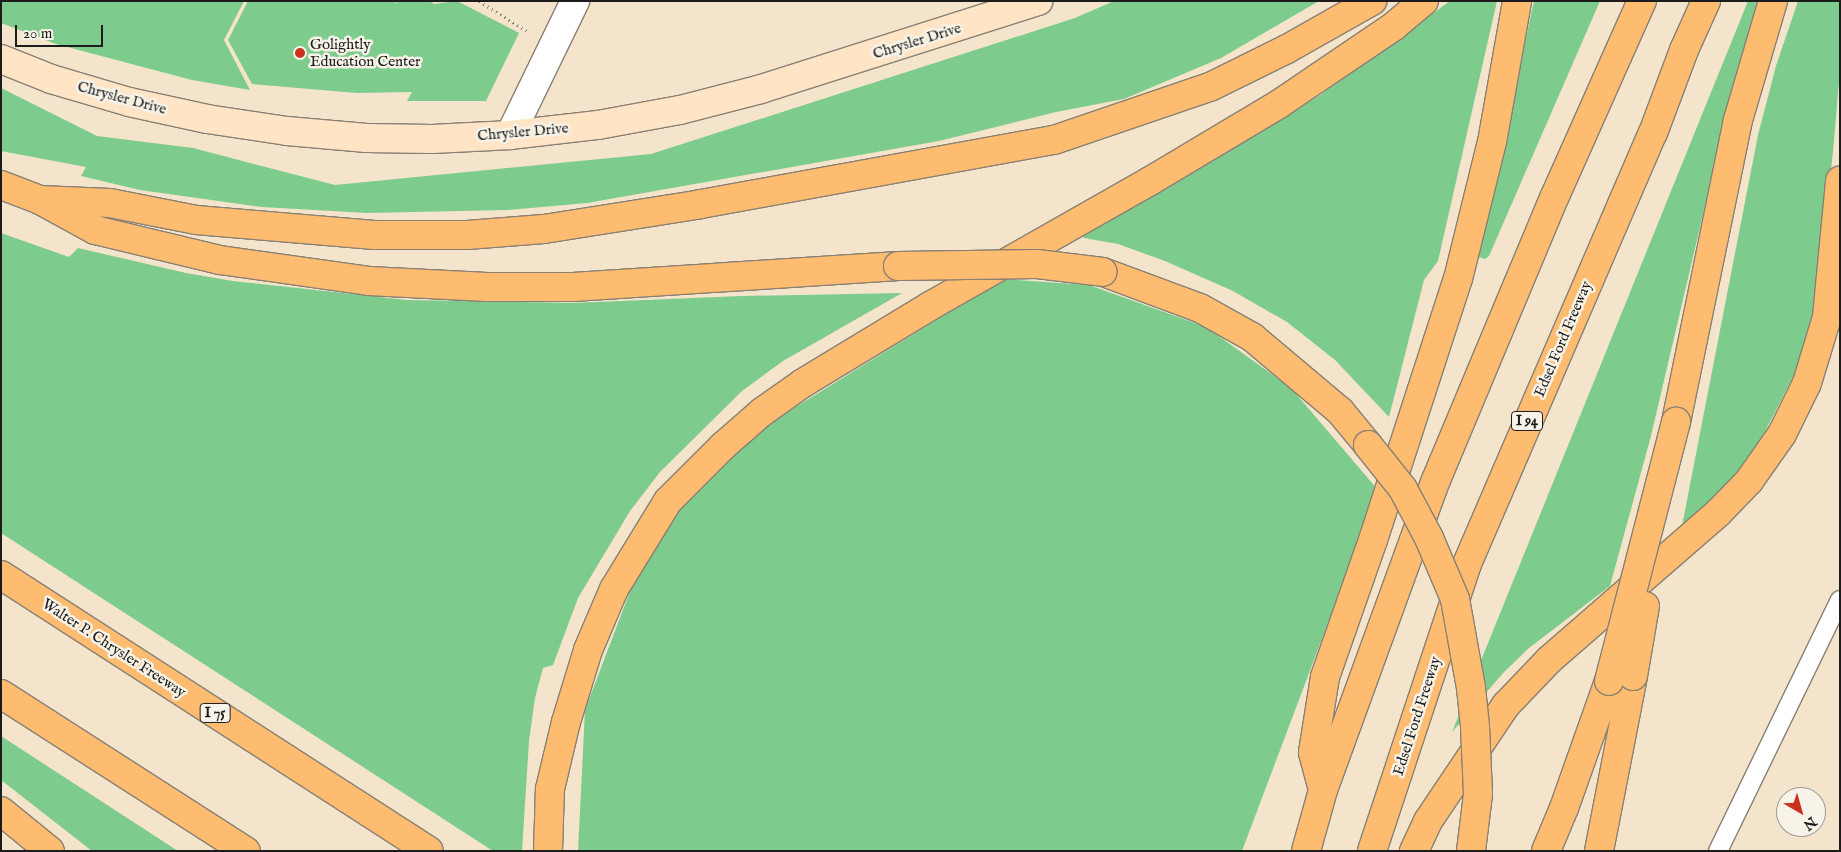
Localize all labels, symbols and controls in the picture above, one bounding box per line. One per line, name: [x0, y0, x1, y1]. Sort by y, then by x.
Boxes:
scale bar: [18, 15, 105, 47]
street label: Chrysler Drive: [871, 19, 963, 63]
text: 20 m: [23, 24, 52, 43]
place label: Golightly Education Center: [310, 35, 421, 70]
marker: Golightly Education Center: [294, 47, 306, 59]
street label: Chrysler Drive: [75, 77, 169, 119]
street label: Chrysler Drive: [477, 119, 569, 145]
street label: Edsel Ford Freeway: [1530, 278, 1596, 400]
road number: I 94: [1511, 410, 1543, 432]
street label: Walter P. Chrysler Freeway: [39, 595, 189, 701]
street label: Edsel Ford Freeway: [1389, 654, 1445, 778]
road number: I 75: [199, 701, 231, 724]
north arrow: [1776, 787, 1826, 837]
text: N: [1799, 812, 1820, 834]

